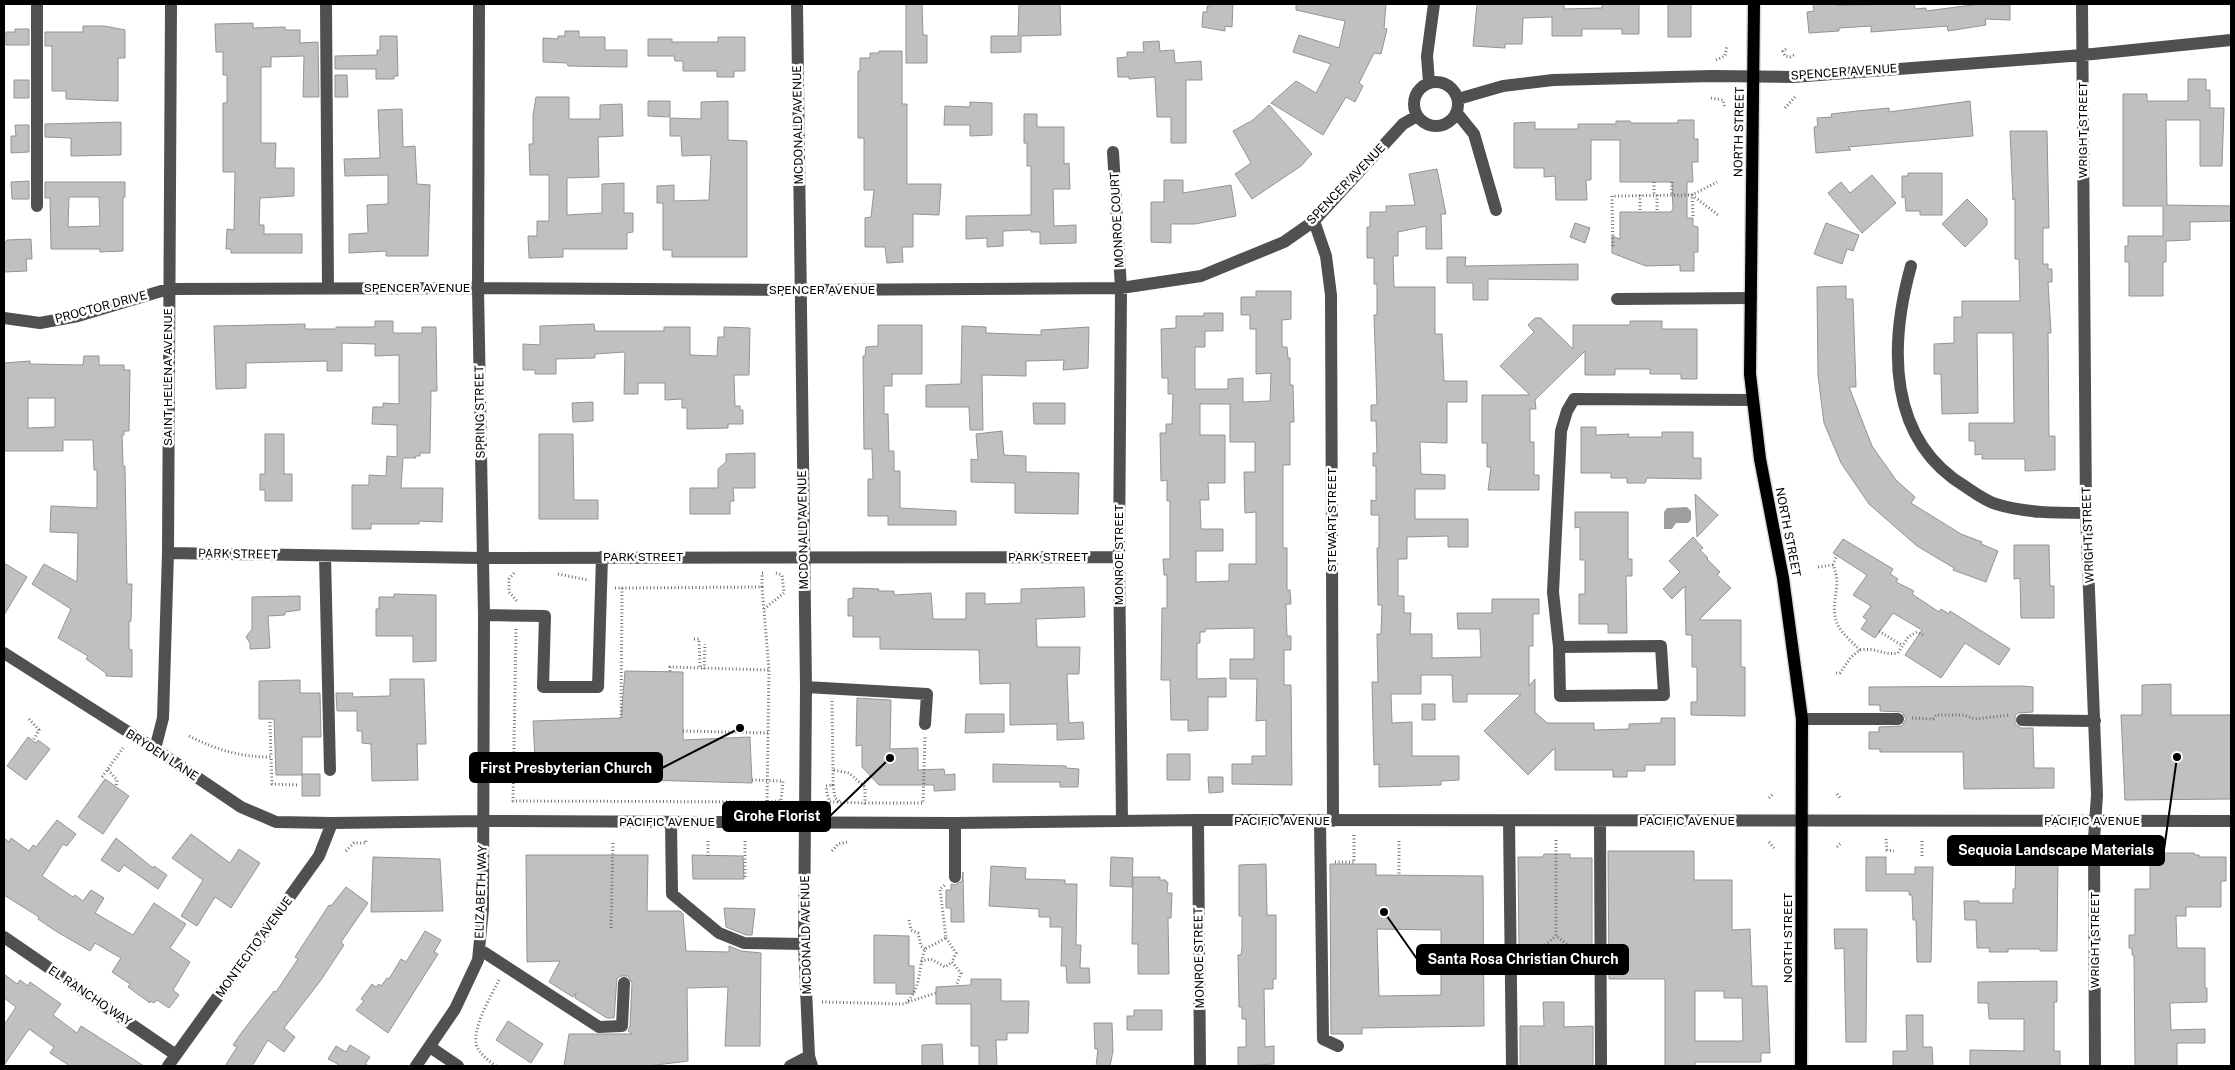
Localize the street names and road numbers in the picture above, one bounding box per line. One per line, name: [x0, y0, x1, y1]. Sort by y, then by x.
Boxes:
street label: SPENCER AVENUE: [1790, 61, 1898, 83]
street label: MCDONALD AVENUE: [790, 65, 806, 185]
street label: WRIGHT STREET: [2076, 82, 2090, 178]
street label: NORTH STREET: [1731, 87, 1747, 177]
street label: SPENCER AVENUE: [1304, 141, 1388, 227]
street label: MONROE COURT: [1107, 172, 1127, 268]
street label: SPENCER AVENUE: [364, 281, 470, 295]
street label: SPENCER AVENUE: [769, 283, 875, 297]
street label: PROCTOR DRIVE: [53, 288, 149, 326]
street label: SAINT HELENA AVENUE: [161, 308, 175, 446]
street label: SPRING STREET: [472, 365, 488, 459]
street label: STEWART STREET: [1325, 468, 1339, 572]
street label: MCDONALD AVENUE: [795, 470, 811, 590]
street label: NORTH STREET: [1772, 486, 1804, 578]
street label: WRIGHT STREET: [2079, 487, 2097, 583]
street label: MONROE STREET: [1112, 504, 1126, 606]
street label: PARK STREET: [198, 546, 278, 562]
street label: PARK STREET: [603, 550, 683, 564]
street label: PARK STREET: [1008, 550, 1088, 564]
street label: BRYDEN LANE: [123, 726, 201, 784]
street label: PACIFIC AVENUE: [1234, 814, 1330, 828]
street label: PACIFIC AVENUE: [1639, 814, 1735, 828]
street label: PACIFIC AVENUE: [2044, 814, 2140, 828]
street label: PACIFIC AVENUE: [619, 815, 715, 829]
street label: ELIZABETH WAY: [472, 844, 490, 939]
street label: MCDONALD AVENUE: [798, 875, 814, 995]
street label: WRIGHT STREET: [2088, 892, 2102, 988]
street label: NORTH STREET: [1781, 893, 1795, 983]
street label: MONTECITO AVENUE: [213, 894, 295, 1000]
street label: MONROE STREET: [1191, 907, 1207, 1009]
street label: EL RANCHO WAY: [46, 963, 135, 1029]

